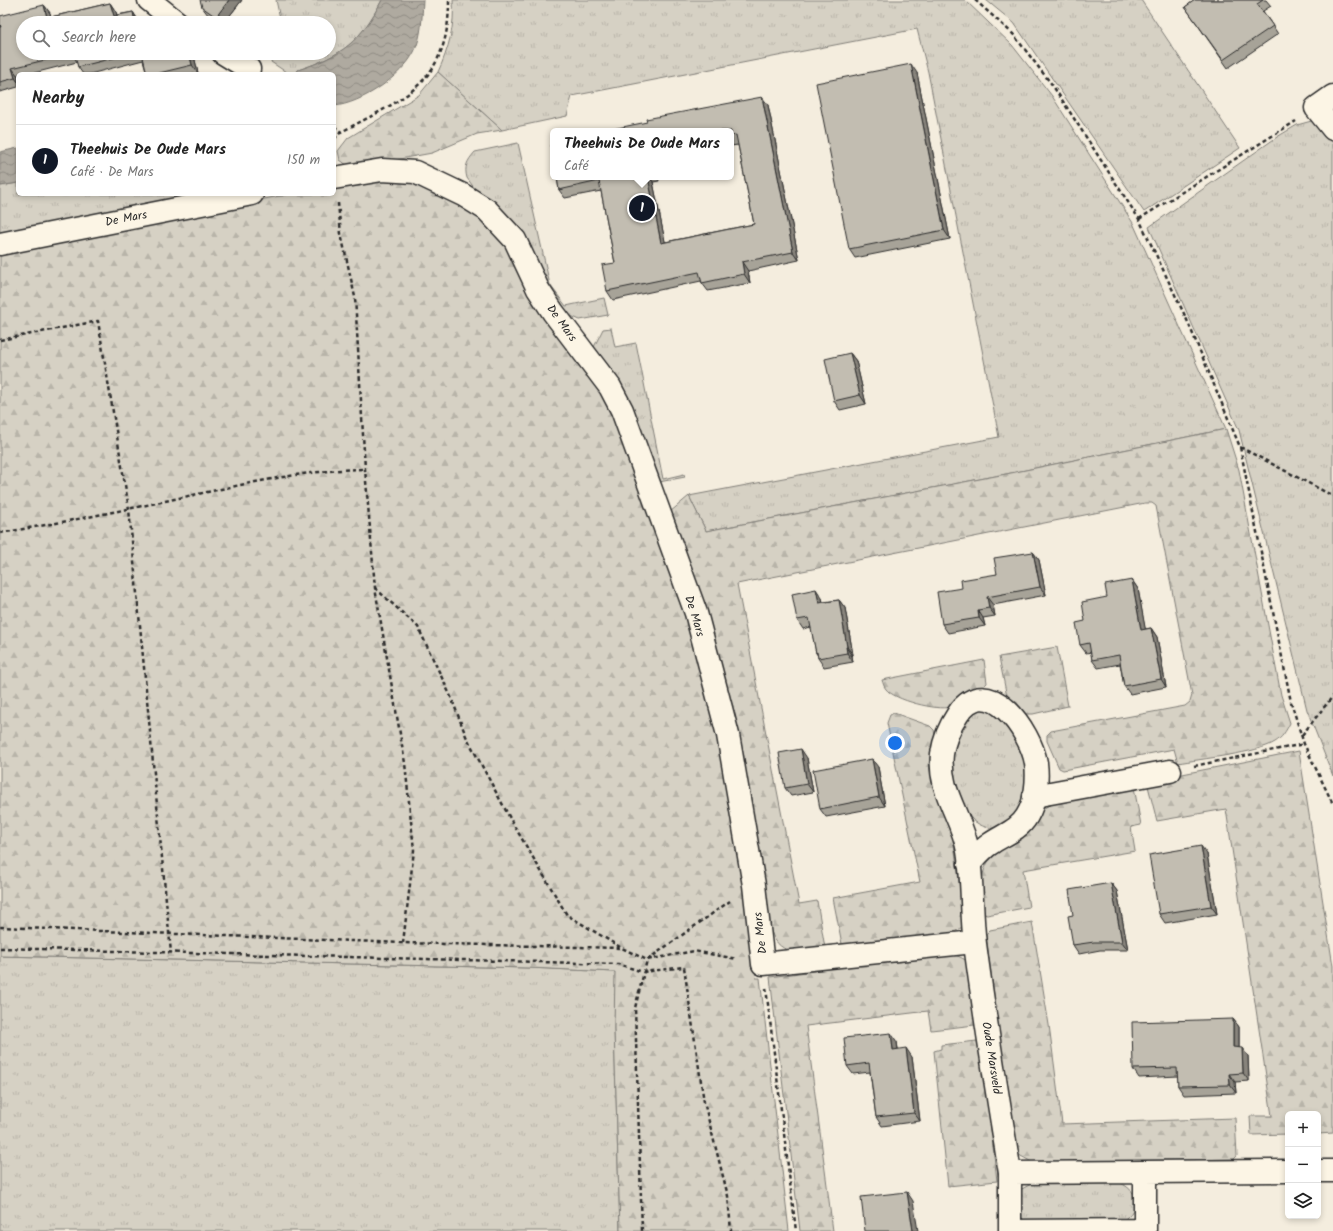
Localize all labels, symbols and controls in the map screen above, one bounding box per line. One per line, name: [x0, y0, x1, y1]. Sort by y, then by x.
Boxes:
search box: [16, 16, 336, 60]
text: Search here: [62, 26, 136, 50]
icon: search: [30, 27, 52, 49]
text: Nearby: [32, 85, 84, 112]
popup: [550, 128, 734, 180]
text: Theehuis De Oude Mars: [564, 132, 720, 156]
text: Theehuis De Oude Mars: [70, 138, 226, 162]
text: 1: [43, 150, 47, 171]
text: 150 m: [287, 150, 320, 171]
text: Café: [564, 156, 589, 177]
text: Café · De Mars: [70, 162, 154, 183]
pin: 1: [629, 193, 655, 223]
street label: De Mars: [104, 205, 149, 232]
street label: De Mars: [542, 301, 582, 346]
street label: De Mars: [679, 593, 710, 639]
your location: [885, 733, 905, 753]
street label: De Mars: [748, 911, 772, 955]
street label: Oude Marsveld: [976, 1021, 1007, 1097]
map controls: [1285, 1111, 1321, 1219]
button: +: [1285, 1111, 1321, 1147]
button: −: [1285, 1147, 1321, 1183]
button: layers: [1285, 1183, 1321, 1219]

